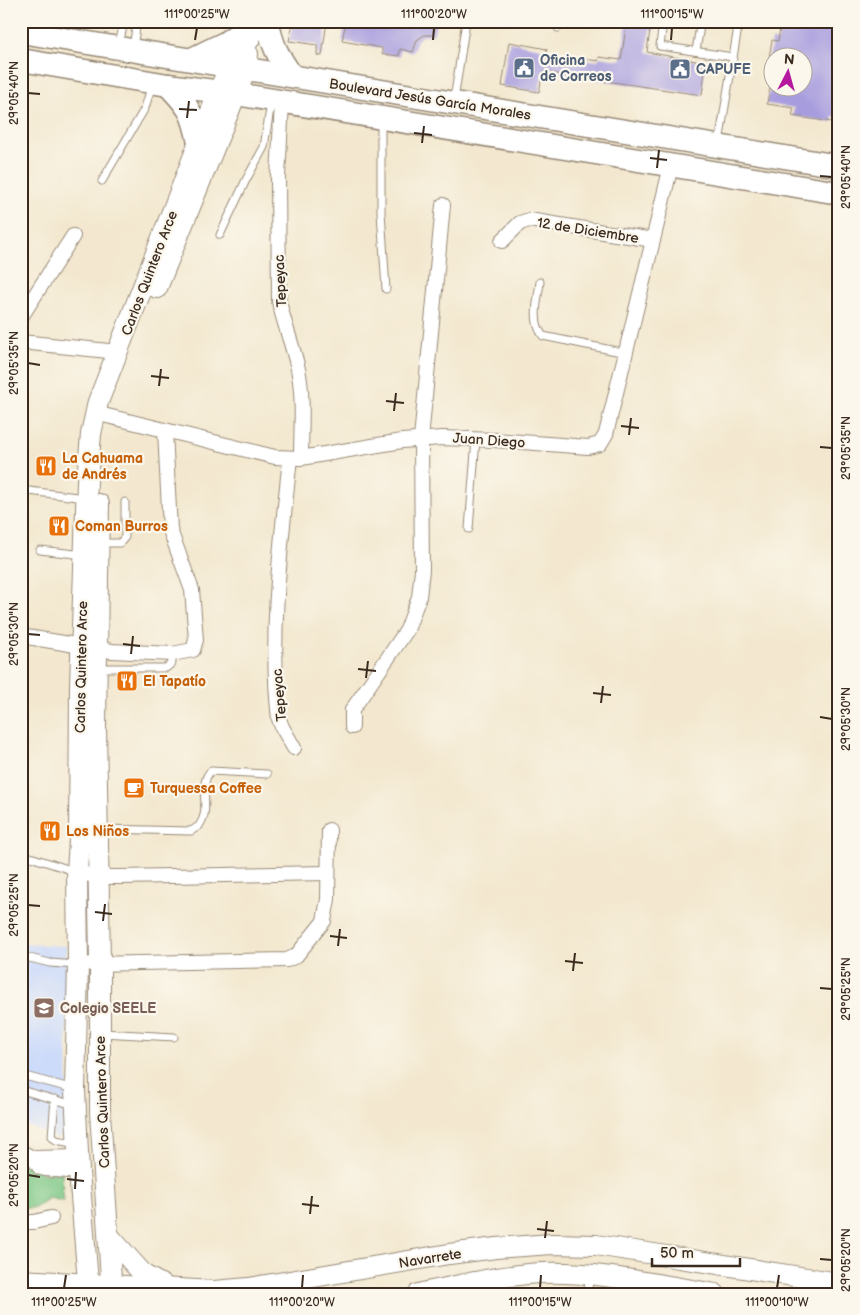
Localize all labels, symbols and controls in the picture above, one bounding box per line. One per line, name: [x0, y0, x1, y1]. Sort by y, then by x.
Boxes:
text: 111°00'25"W: [164, 7, 230, 22]
text: 111°00'20"W: [401, 7, 467, 22]
text: 111°00'15"W: [640, 7, 704, 22]
north arrow: [762, 48, 812, 98]
text: N: [783, 51, 795, 69]
place label: Oficina de Correos: [540, 52, 612, 85]
public building icon: Oficina de Correos: [512, 56, 536, 80]
public building icon: CAPUFE: [668, 57, 692, 81]
text: 29°05'40"N: [7, 61, 22, 125]
place label: CAPUFE: [696, 61, 751, 78]
street label: Boulevard Jesús García Morales: [328, 75, 532, 124]
text: 29°05'40"N: [839, 145, 854, 209]
street label: Carlos Quintero Arce: [118, 208, 181, 338]
street label: 12 de Diciembre: [536, 214, 640, 247]
street label: Tepeyac: [271, 254, 290, 308]
text: 29°05'35"N: [7, 331, 22, 395]
text: 29°05'35"N: [839, 416, 854, 480]
street label: Juan Diego: [452, 429, 526, 452]
place label: La Cahuama de Andrés: [62, 450, 143, 483]
restaurant icon: La Cahuama de Andrés: [34, 454, 58, 478]
restaurant icon: Coman Burros: [47, 514, 71, 538]
place label: Coman Burros: [75, 518, 168, 535]
street label: Carlos Quintero Arce: [72, 601, 91, 733]
text: 29°05'30"N: [7, 602, 22, 666]
street label: Tepeyac: [269, 668, 290, 722]
restaurant icon: El Tapatío: [115, 669, 139, 693]
place label: El Tapatío: [143, 673, 206, 690]
text: 29°05'30"N: [839, 687, 854, 751]
cafe icon: Turquessa Coffee: [122, 776, 146, 800]
place label: Turquessa Coffee: [150, 780, 262, 797]
restaurant icon: Los Niños: [38, 819, 62, 843]
place label: Los Niños: [66, 823, 129, 840]
text: 29°05'25"N: [7, 873, 22, 937]
text: 29°05'25"N: [839, 957, 854, 1021]
school or university icon: Colegio SEELE: [32, 996, 56, 1020]
place label: Colegio SEELE: [60, 1000, 156, 1017]
street label: Carlos Quintero Arce: [92, 1036, 113, 1168]
text: 29°05'20"N: [7, 1143, 22, 1207]
text: 29°05'20"N: [839, 1228, 854, 1292]
scale bar: [652, 1235, 740, 1267]
text: 50 m: [660, 1244, 694, 1263]
street label: Navarrete: [398, 1245, 463, 1272]
text: 111°00'25"W: [31, 1295, 97, 1310]
text: 111°00'20"W: [269, 1295, 335, 1310]
text: 111°00'15"W: [508, 1295, 572, 1310]
text: 111°00'10"W: [745, 1295, 809, 1310]

